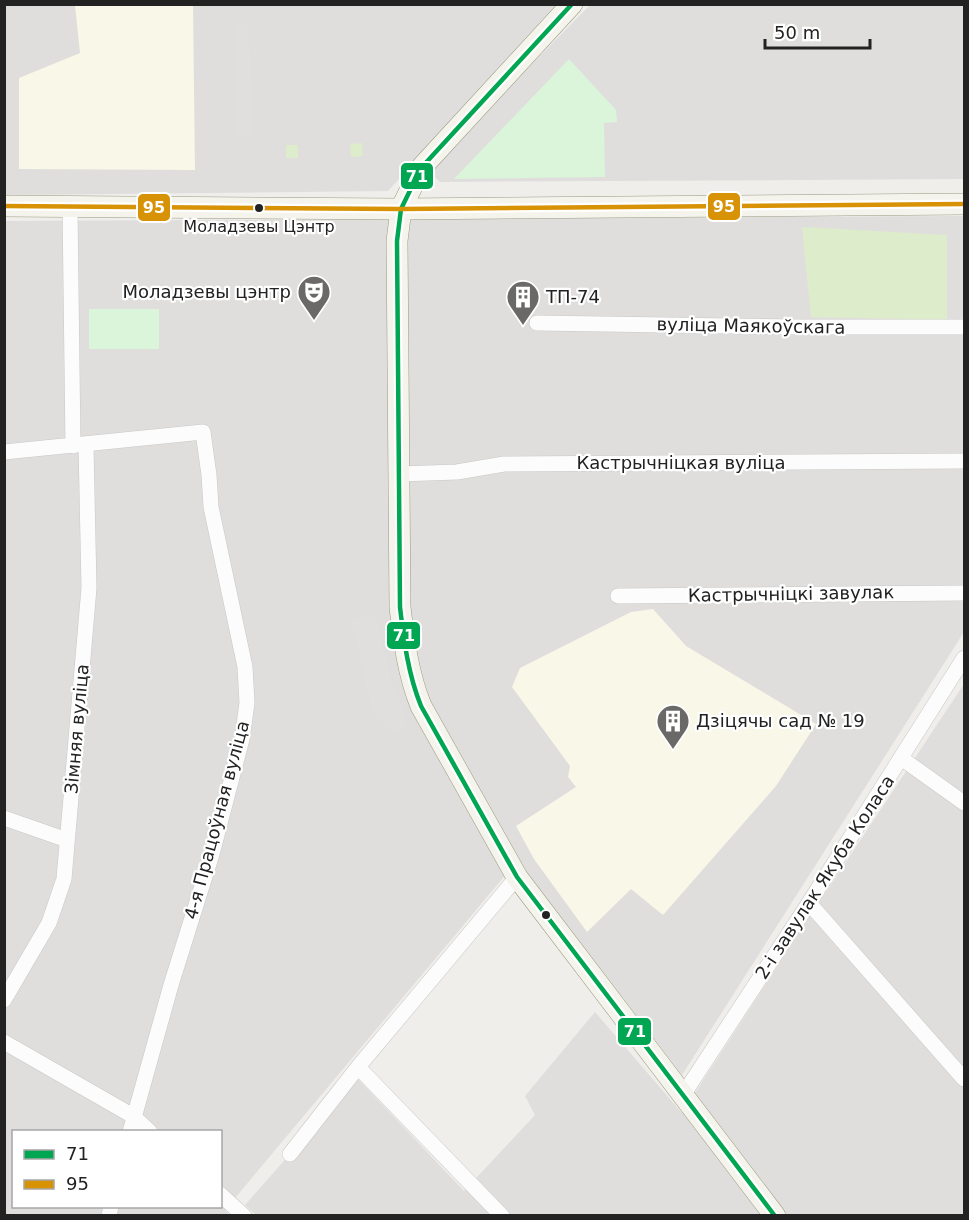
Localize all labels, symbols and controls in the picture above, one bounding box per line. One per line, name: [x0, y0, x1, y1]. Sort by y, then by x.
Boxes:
scale bar: [765, 12, 870, 50]
text: 50 m: [774, 22, 820, 43]
line badge: 71: [400, 162, 434, 190]
text: 71: [406, 167, 428, 186]
line badge: 95: [707, 192, 741, 221]
line badge: 95: [137, 193, 171, 222]
text: 95: [713, 197, 735, 216]
text: 95: [143, 198, 165, 217]
marker: Моладзевы Цэнтр: [253, 202, 265, 214]
place label: Моладзевы Цэнтр: [183, 217, 335, 236]
theatre icon: Моладзевы цэнтр: [296, 274, 332, 321]
building icon: ТП-74: [505, 279, 541, 326]
place label: Моладзевы цэнтр: [122, 281, 291, 302]
place label: ТП-74: [545, 286, 600, 307]
street label: вуліца Маякоўскага: [656, 313, 846, 338]
street label: Кастрычніцкая вуліца: [577, 452, 786, 473]
street label: Кастрычніцкі завулак: [688, 581, 894, 606]
line badge: 71: [386, 621, 421, 650]
text: 71: [393, 626, 415, 645]
street label: Зімняя вуліца: [60, 663, 93, 795]
building icon: Дзіцячы сад № 19: [655, 703, 691, 750]
place label: Дзіцячы сад № 19: [696, 710, 865, 731]
street label: 4-я Працоўная вуліца: [180, 718, 253, 922]
street label: 2-і завулак Якуба Коласа: [751, 771, 898, 983]
unlabelled marker: [540, 909, 552, 921]
line badge: 71: [617, 1017, 652, 1046]
text: 71: [624, 1022, 646, 1041]
legend: [12, 1130, 222, 1208]
text: 71: [66, 1143, 89, 1164]
text: 95: [66, 1173, 89, 1194]

